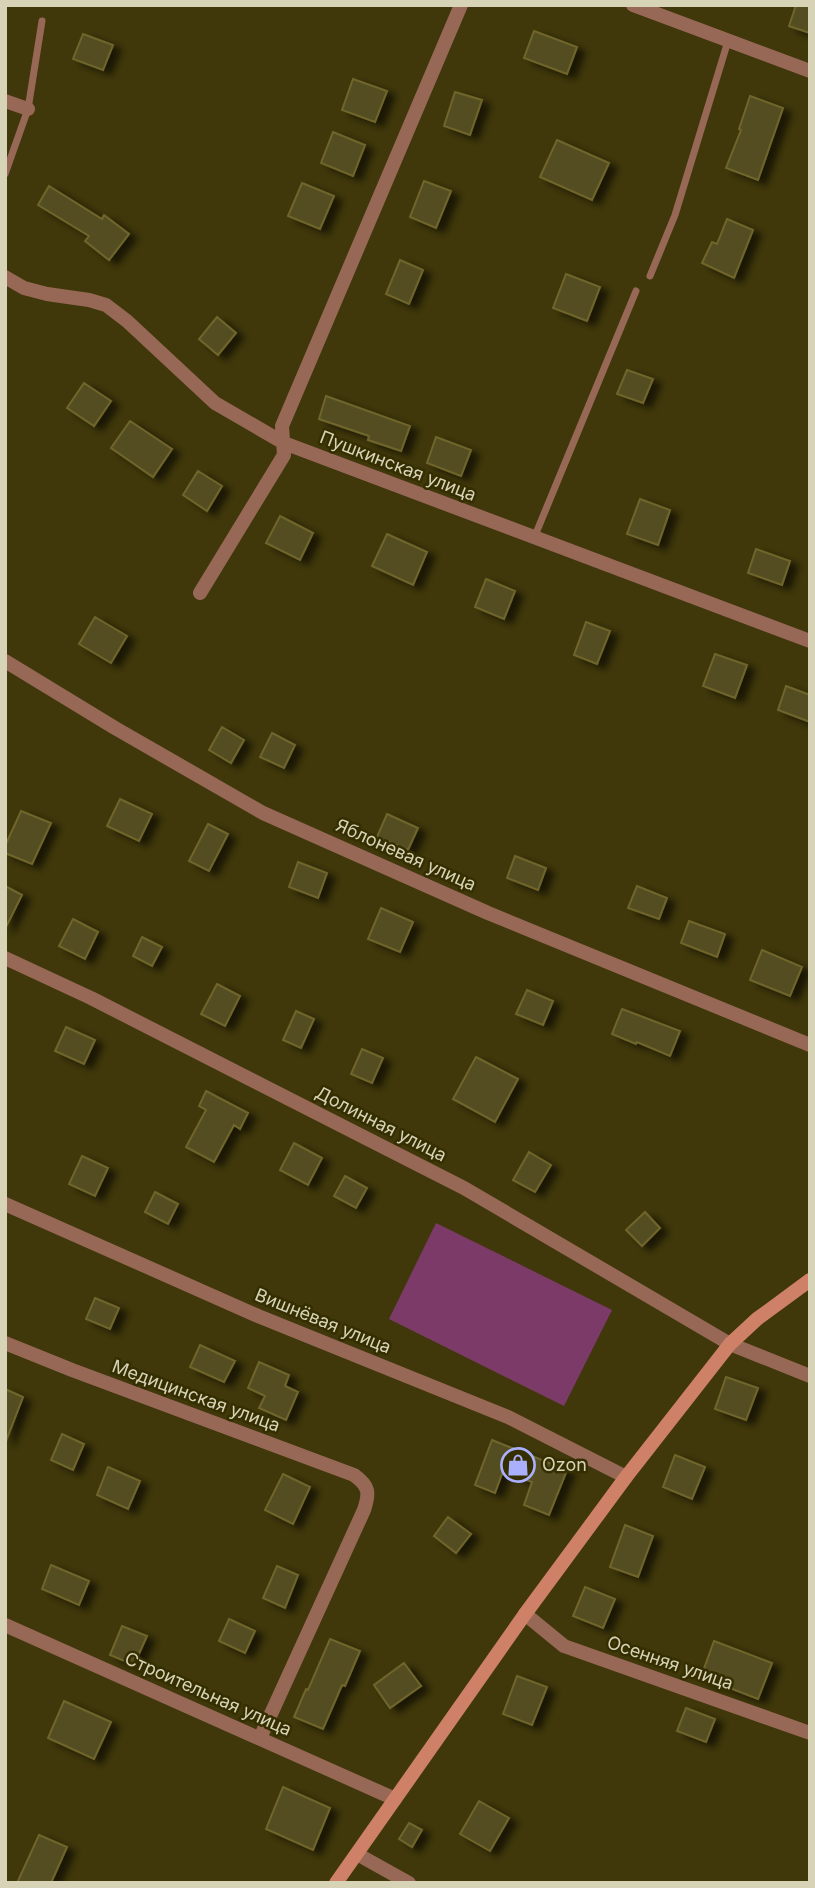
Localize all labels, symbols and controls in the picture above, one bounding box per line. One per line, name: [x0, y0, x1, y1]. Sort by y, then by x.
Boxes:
street label: Пушкинская улица: [317, 426, 479, 505]
street label: Яблоневая улица: [333, 814, 479, 895]
street label: Долинная улица: [312, 1081, 450, 1166]
street label: Вишнёвая улица: [252, 1284, 394, 1357]
street label: Медицинская улица: [109, 1355, 283, 1436]
shop icon: Ozon: [499, 1446, 537, 1484]
place label: Ozon: [542, 1454, 587, 1475]
street label: Осенняя улица: [604, 1631, 736, 1694]
street label: Строительная улица: [122, 1647, 295, 1740]

